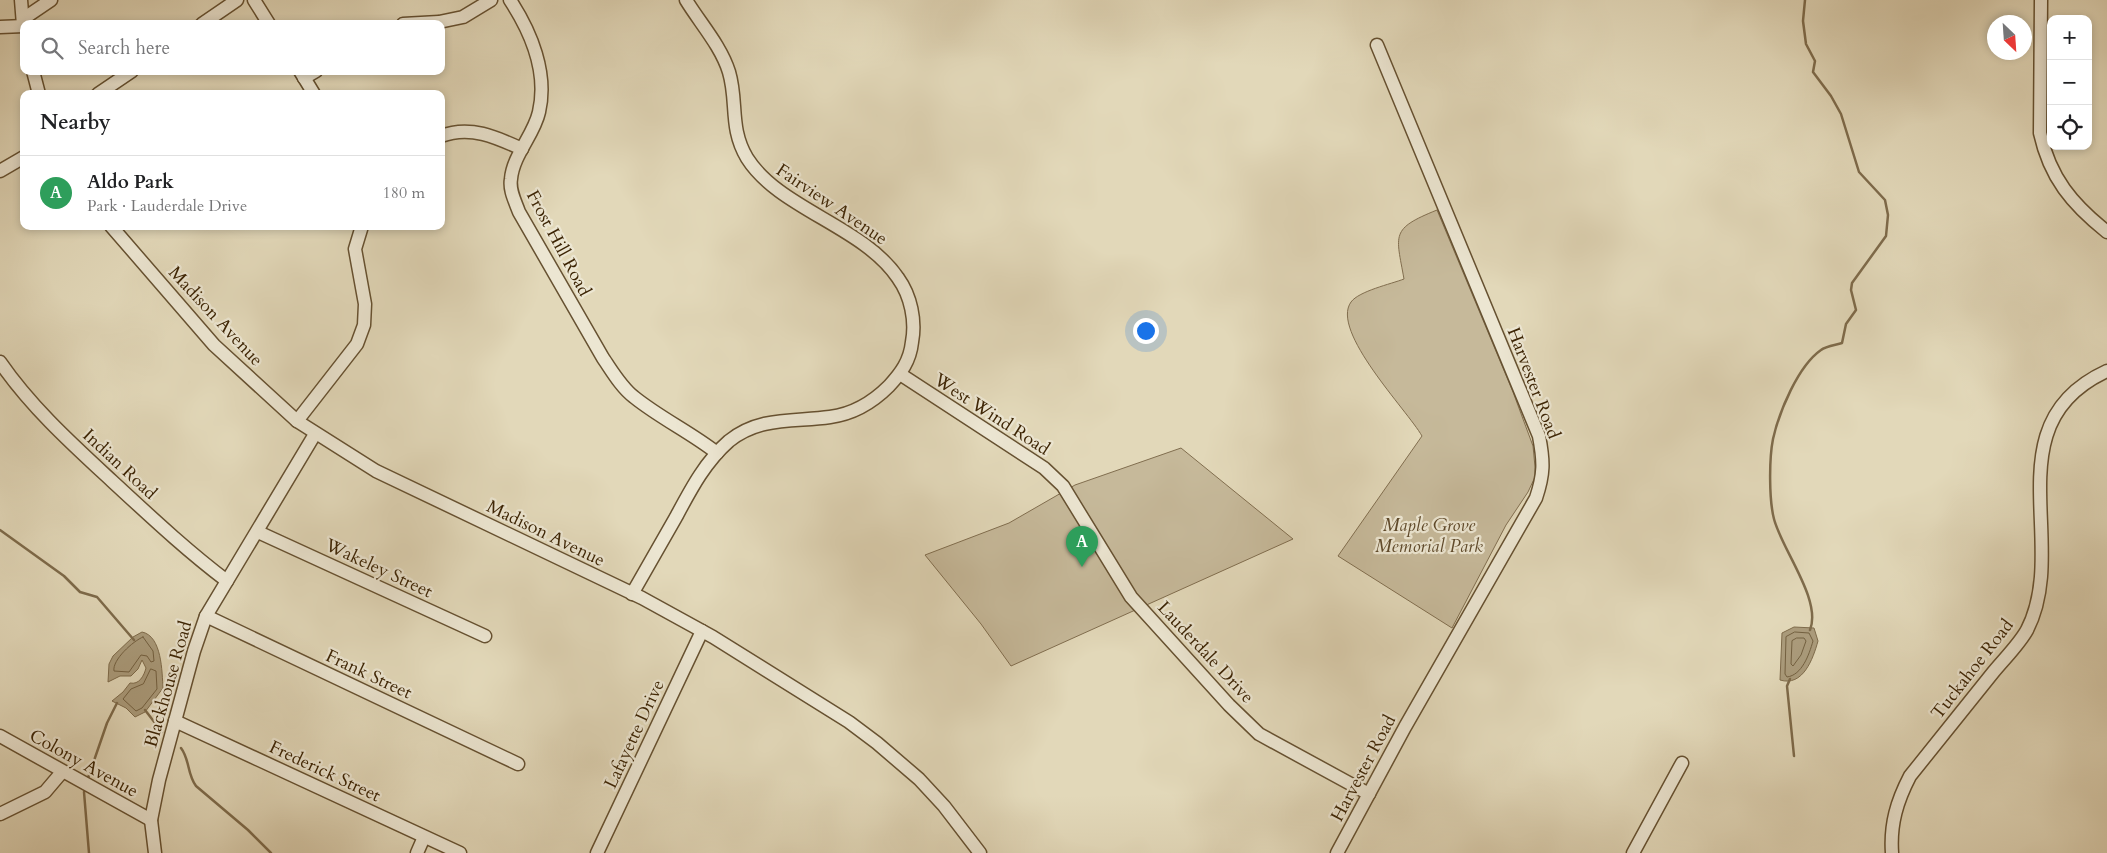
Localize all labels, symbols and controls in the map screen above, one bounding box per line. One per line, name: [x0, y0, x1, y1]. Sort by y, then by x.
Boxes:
north arrow: [1987, 15, 2032, 60]
map controls: [2047, 15, 2092, 150]
button: +: [2047, 15, 2092, 60]
search box: [20, 20, 445, 75]
icon: search: [38, 34, 66, 62]
text: Search here: [78, 35, 170, 61]
button: −: [2047, 60, 2092, 105]
button: locate: [2047, 105, 2092, 150]
text: Nearby: [40, 108, 111, 137]
street label: Fairview Avenue: [771, 158, 892, 251]
text: Aldo Park: [87, 169, 174, 195]
text: A: [50, 182, 62, 204]
text: 180 m: [383, 182, 425, 204]
street label: Frost Hill Road: [520, 186, 597, 301]
text: Park · Lauderdale Drive: [87, 195, 247, 217]
street label: Madison Avenue: [163, 261, 269, 372]
your location: [1133, 318, 1159, 344]
street label: Harvester Road: [1501, 324, 1566, 443]
street label: West Wind Road: [928, 367, 1055, 462]
street label: Indian Road: [77, 423, 163, 506]
street label: Madison Avenue: [483, 494, 609, 573]
park label: Maple Grove Memorial Park: [1375, 513, 1483, 559]
pin: A: [1066, 526, 1098, 567]
street label: Wakeley Street: [320, 532, 437, 604]
street label: Lauderdale Drive: [1152, 596, 1260, 709]
street label: Tuckahoe Road: [1925, 614, 2020, 725]
street label: Blackhouse Road: [138, 618, 199, 750]
street label: Frank Street: [322, 644, 416, 705]
street label: Lafayette Drive: [598, 676, 671, 793]
street label: Harvester Road: [1325, 710, 1402, 826]
street label: Colony Avenue: [25, 723, 143, 804]
street label: Frederick Street: [265, 735, 385, 808]

